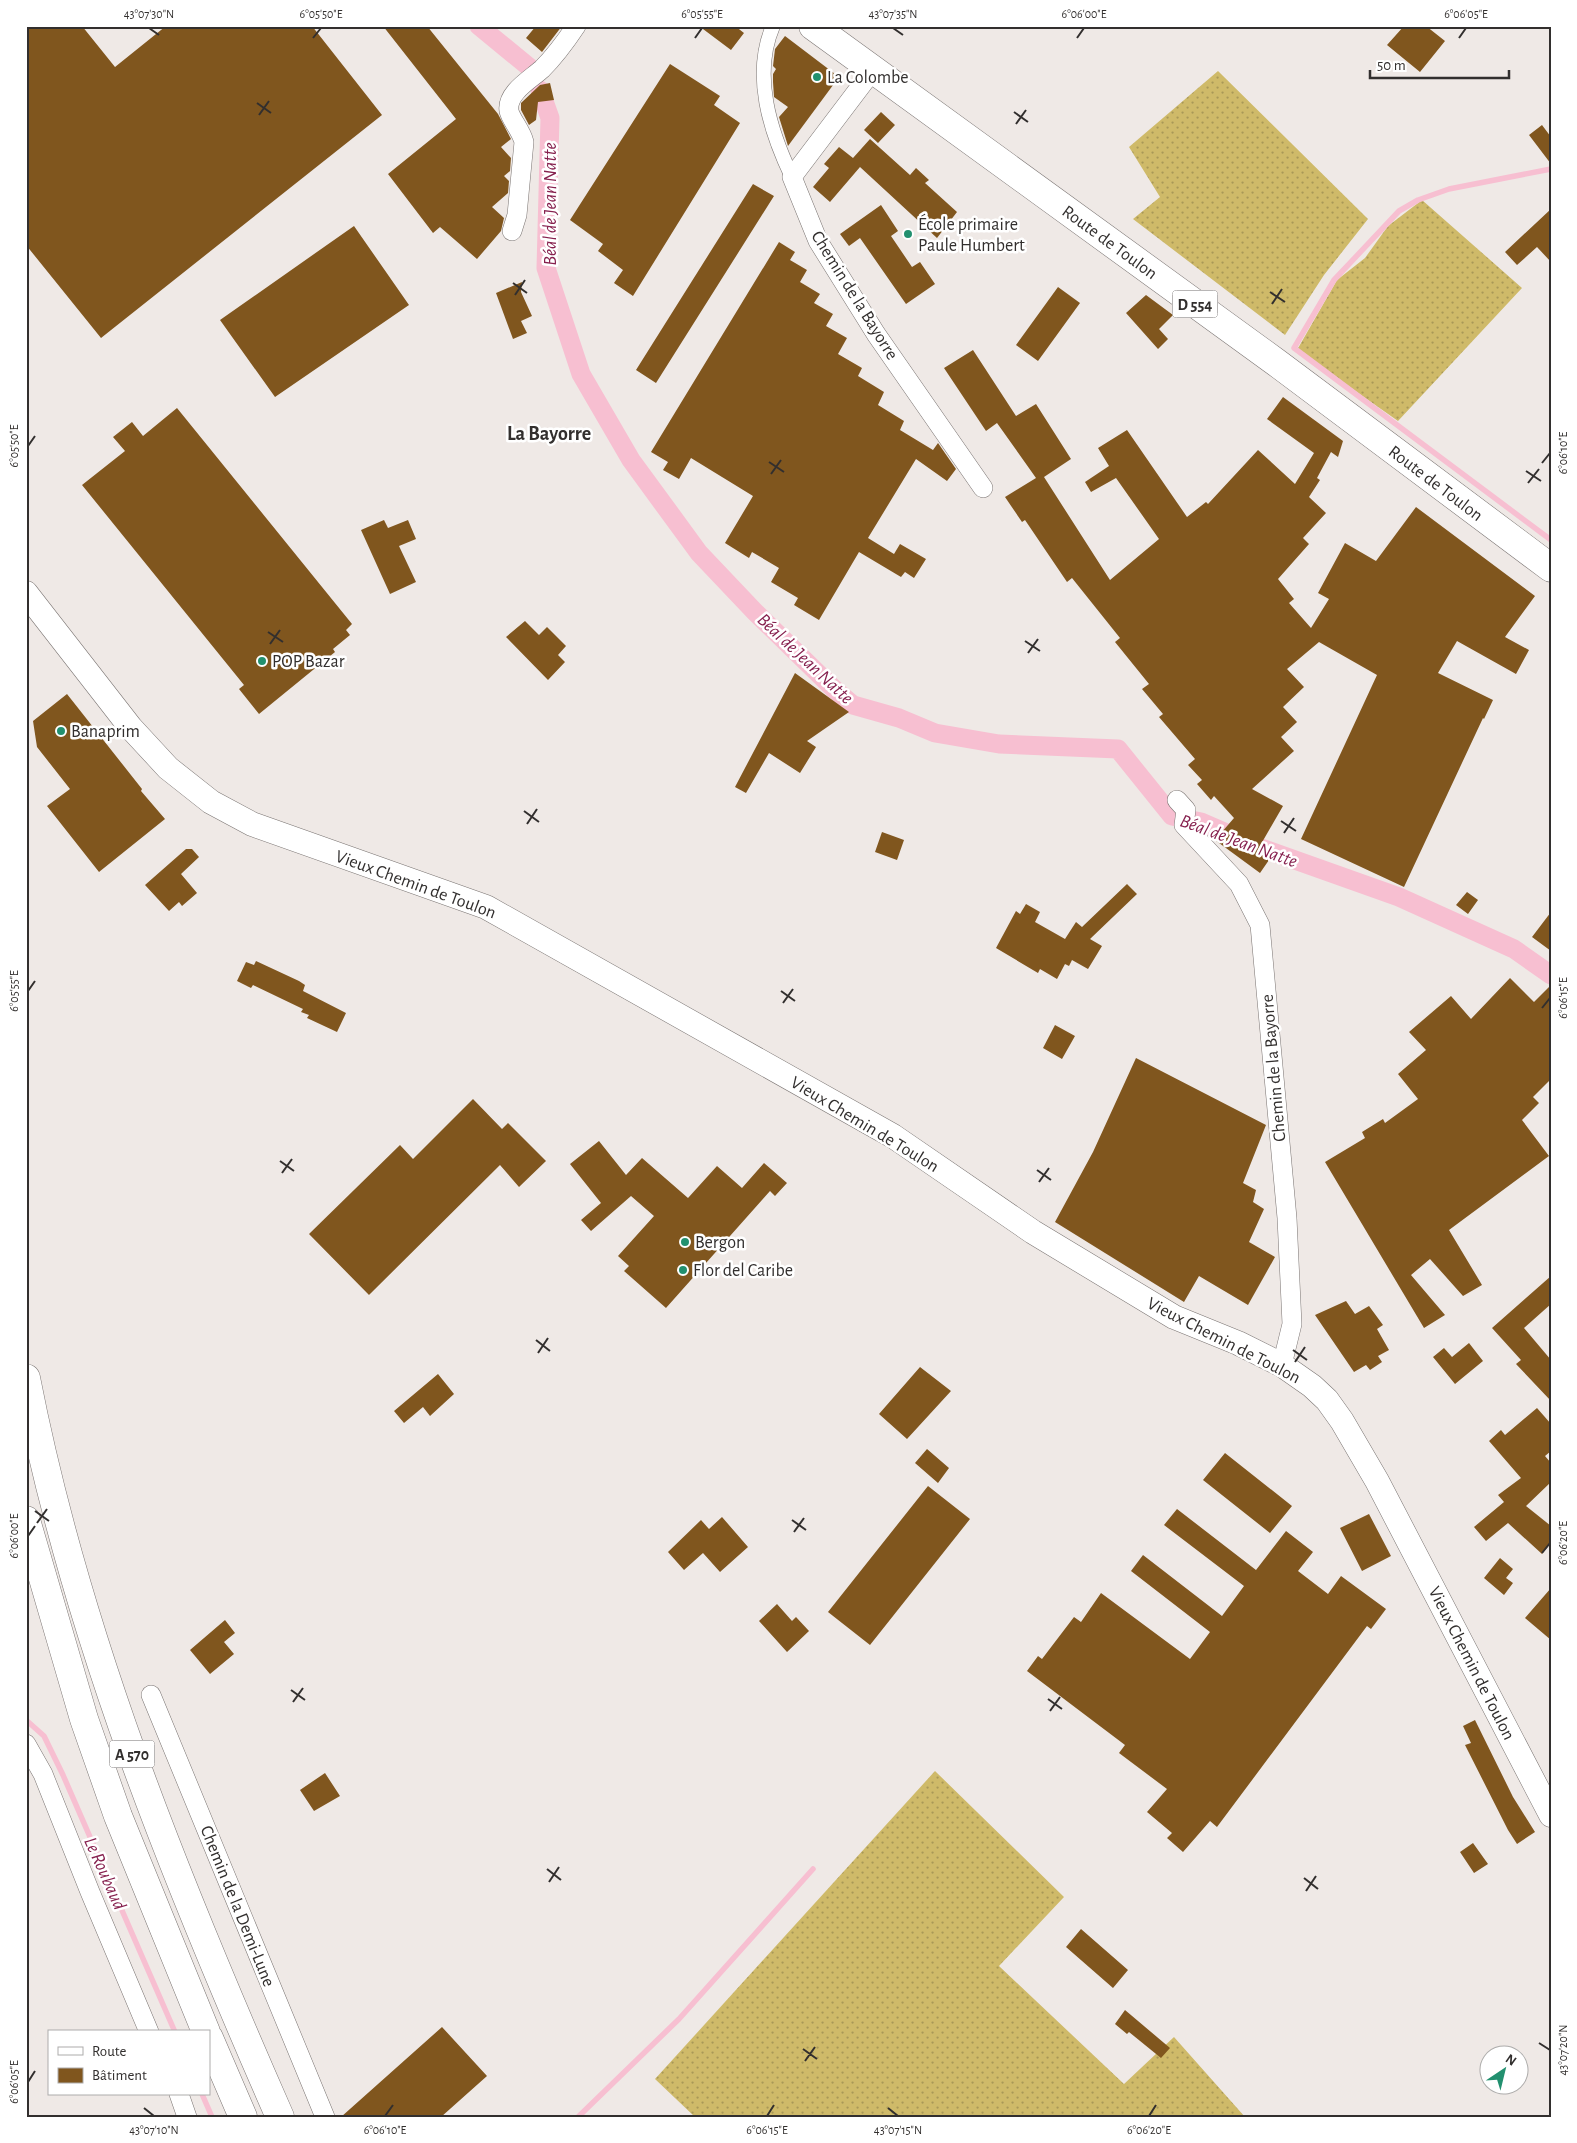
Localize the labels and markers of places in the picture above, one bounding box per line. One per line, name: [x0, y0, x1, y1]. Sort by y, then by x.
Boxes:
place label: La Colombe: [827, 69, 909, 87]
marker: La Colombe: [811, 71, 823, 83]
place label: École primaire Paule Humbert: [918, 213, 1025, 255]
marker: École primaire Paule Humbert: [902, 228, 914, 240]
place label: POP Bazar: [272, 653, 345, 671]
marker: POP Bazar: [256, 655, 268, 667]
place label: Banaprim: [71, 723, 140, 741]
marker: Banaprim: [55, 725, 67, 737]
place label: Bergon: [695, 1234, 745, 1252]
marker: Bergon: [679, 1236, 691, 1248]
place label: Flor del Caribe: [693, 1262, 793, 1280]
marker: Flor del Caribe: [677, 1264, 689, 1276]

